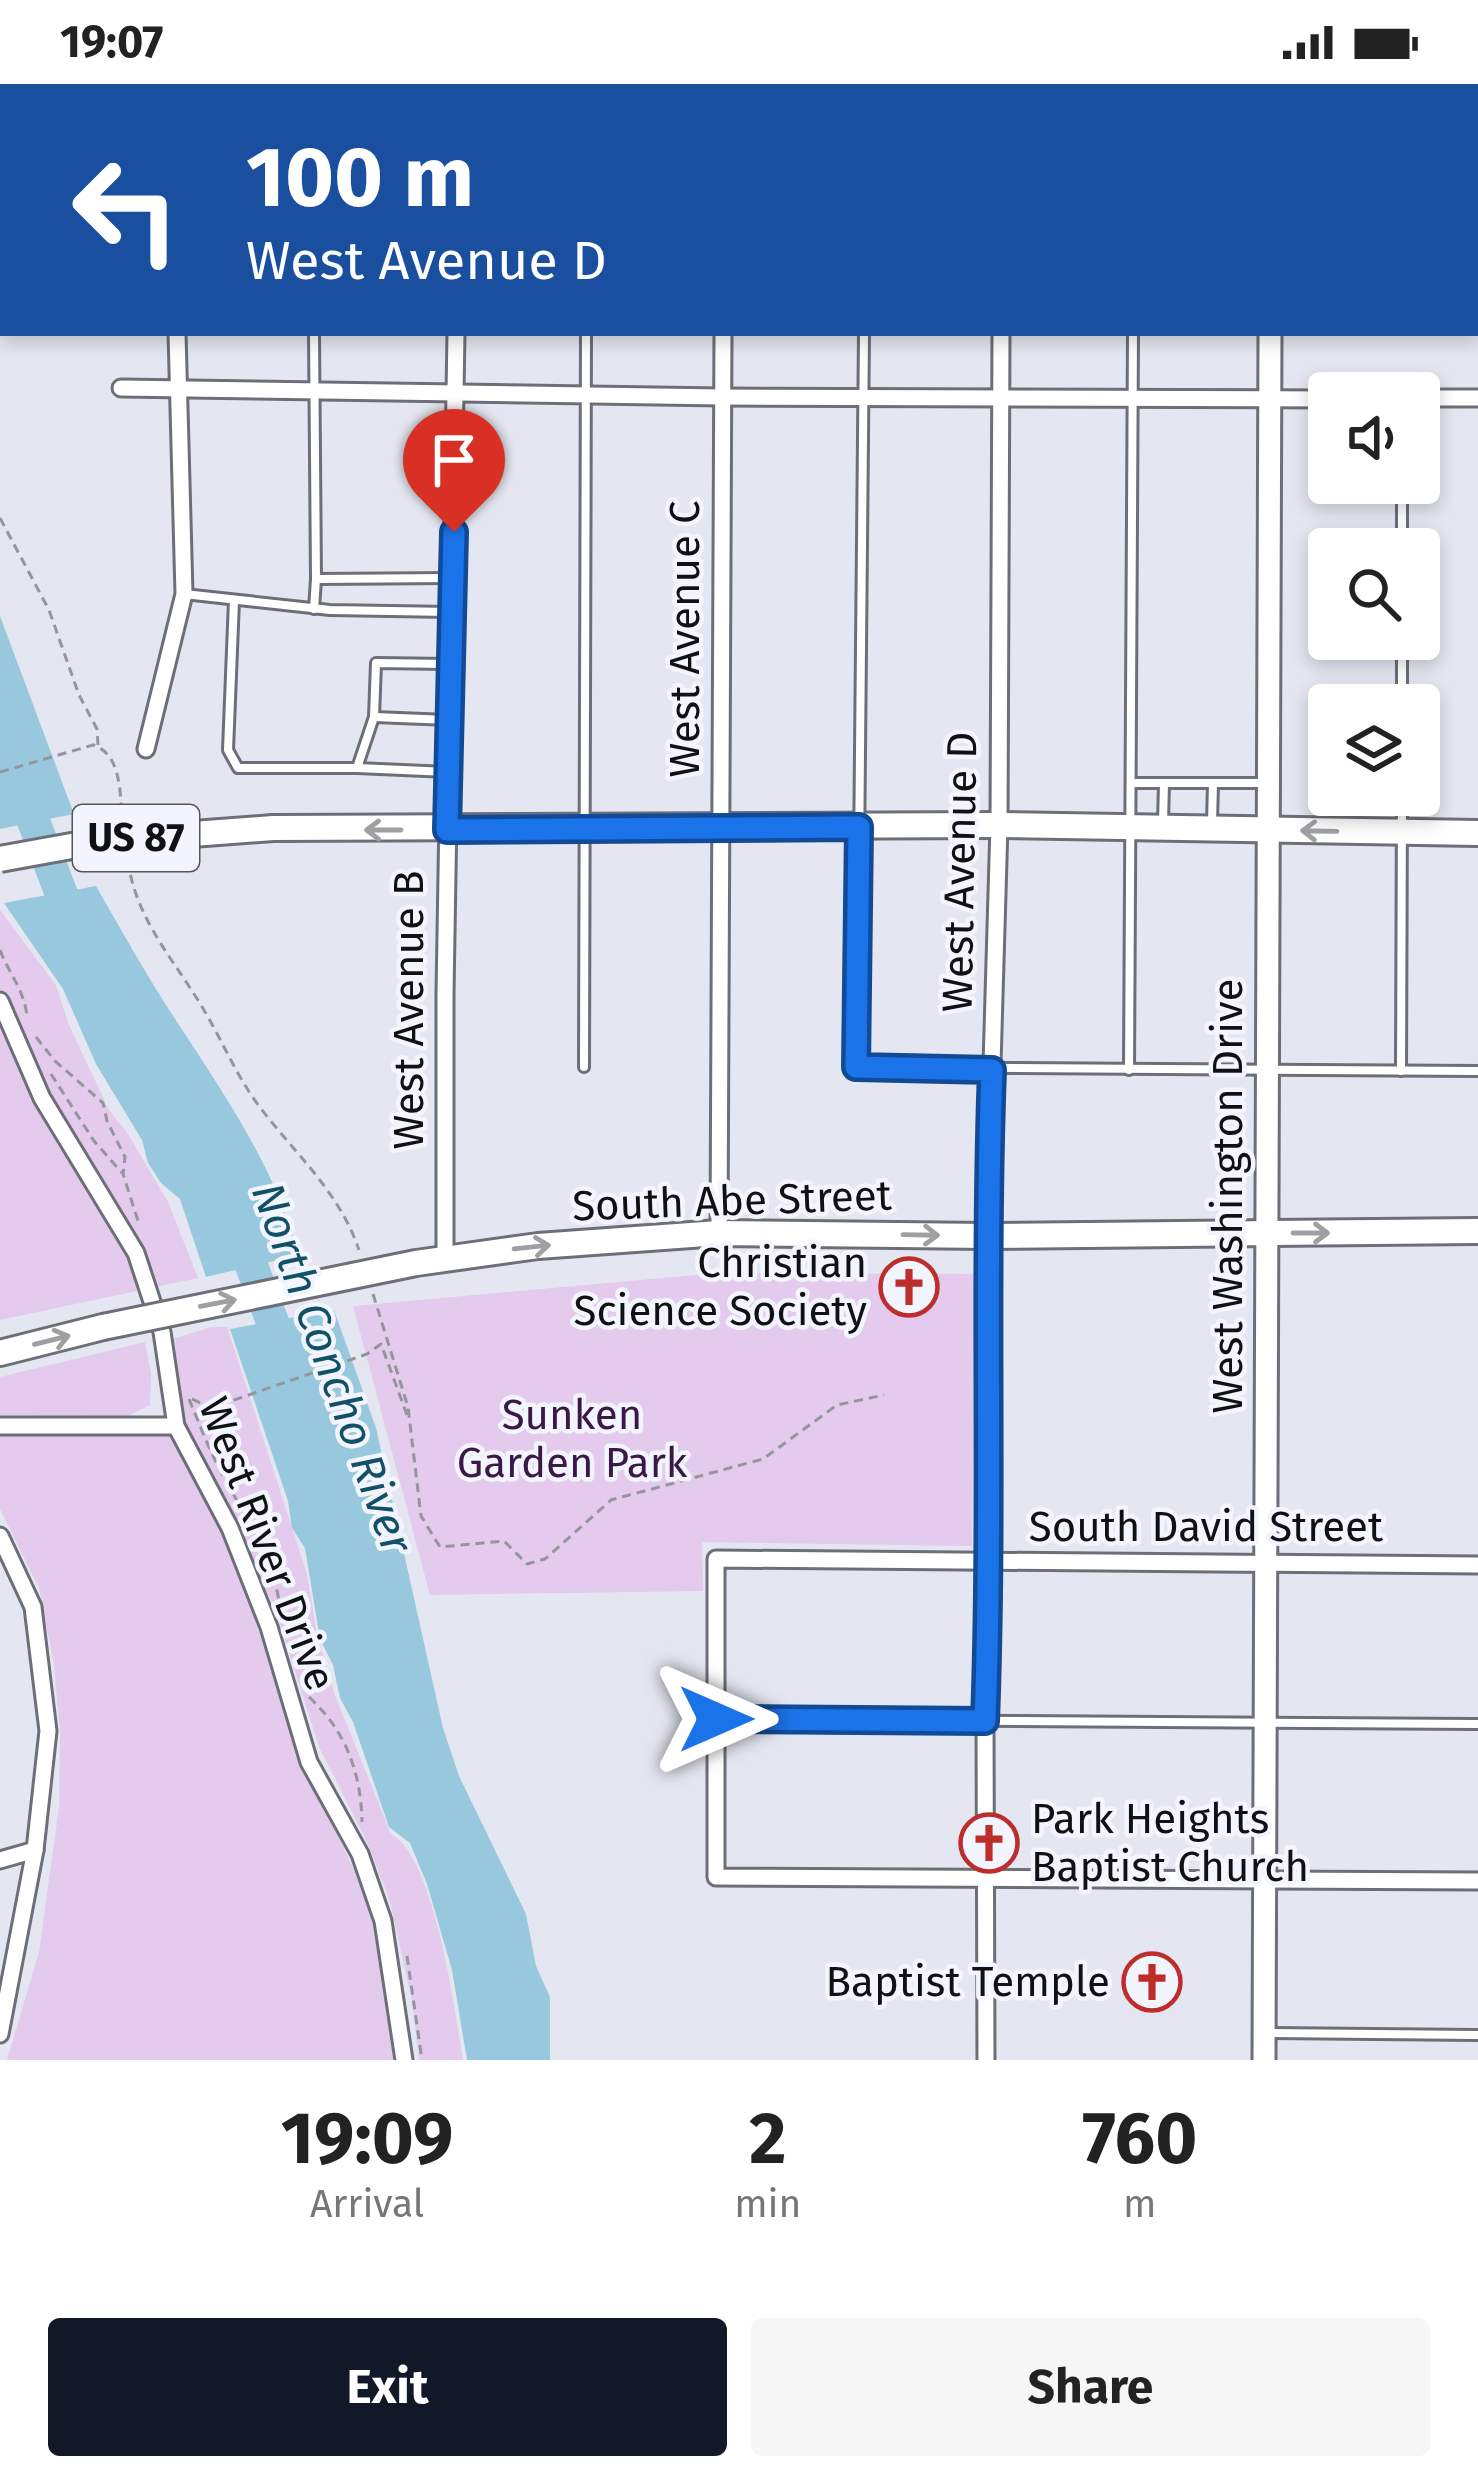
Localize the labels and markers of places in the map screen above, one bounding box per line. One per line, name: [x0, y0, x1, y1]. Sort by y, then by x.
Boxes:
pin: [403, 409, 505, 532]
place label: Christian Science Society: [574, 1238, 867, 1336]
church icon: Christian Science Society: [878, 1256, 940, 1318]
place label: Park Heights Baptist Church: [1031, 1794, 1309, 1892]
church icon: Park Heights Baptist Church: [958, 1812, 1020, 1874]
church icon: Baptist Temple: [1121, 1951, 1183, 2013]
place label: Baptist Temple: [826, 1957, 1110, 2007]

